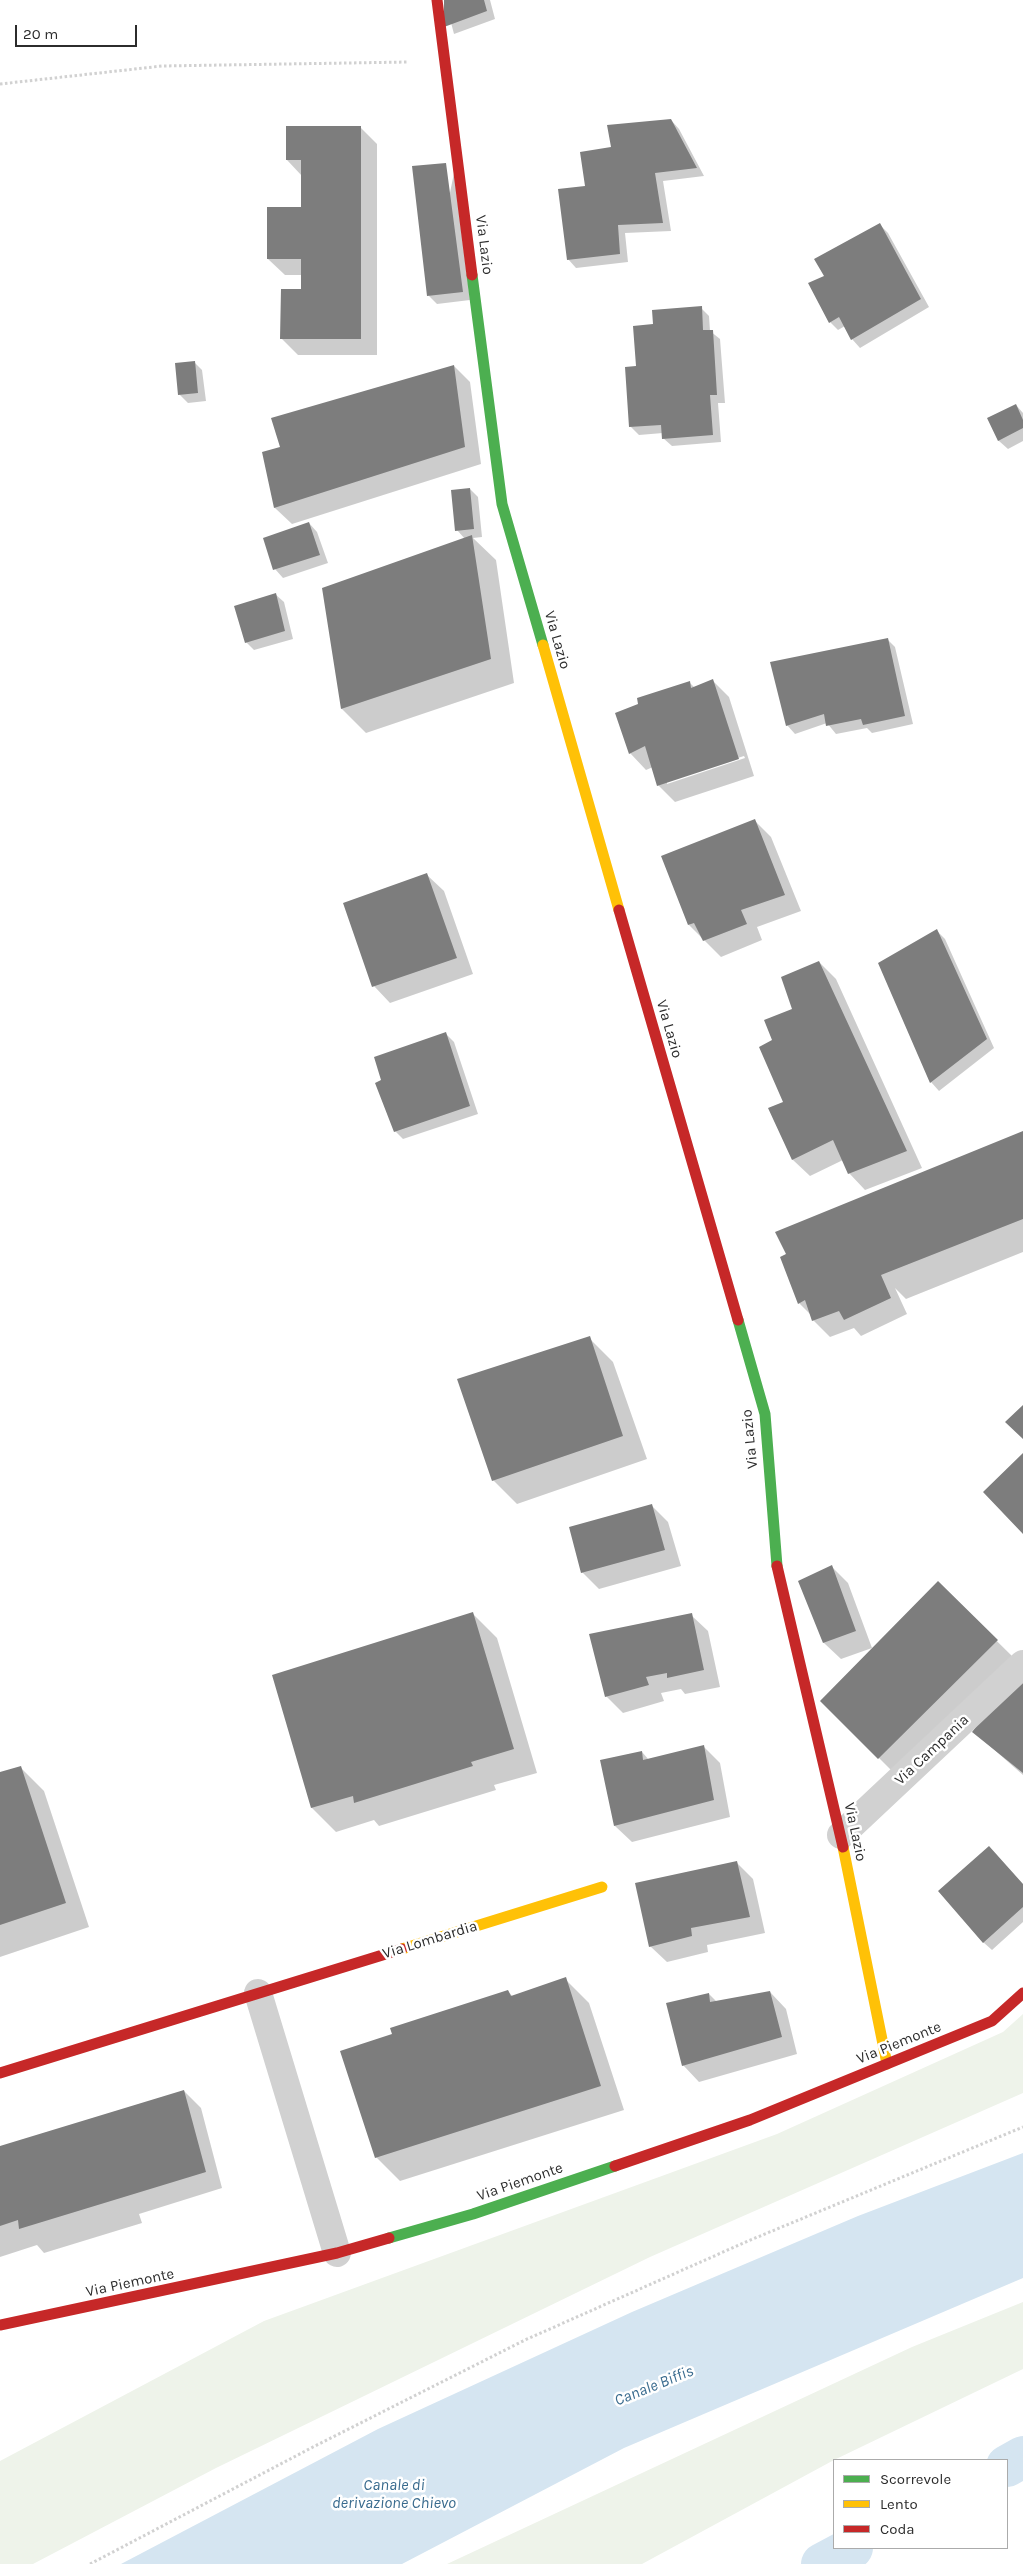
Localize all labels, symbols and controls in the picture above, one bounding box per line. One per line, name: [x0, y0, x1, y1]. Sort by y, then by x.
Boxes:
scale bar: [18, 15, 140, 47]
text: 20 m: [23, 25, 58, 43]
street label: Via Lazio: [471, 214, 497, 276]
street label: Via Lazio: [540, 609, 574, 671]
street label: Via Lazio: [652, 998, 686, 1060]
street label: Via Lazio: [738, 1408, 762, 1470]
street label: Via Campania: [891, 1711, 973, 1789]
street label: Via Lazio: [840, 1801, 870, 1863]
street label: Via Lombardia: [380, 1917, 480, 1963]
street label: Via Piemonte: [854, 2018, 944, 2068]
street label: Via Piemonte: [475, 2159, 565, 2205]
street label: Via Piemonte: [84, 2265, 176, 2301]
water label: Canale Biffis: [612, 2361, 696, 2411]
legend: [833, 2459, 1008, 2549]
text: Scorrevole: [880, 2470, 951, 2488]
water label: Canale di derivazione Chievo: [332, 2475, 456, 2513]
text: Lento: [880, 2495, 918, 2513]
text: Coda: [880, 2520, 915, 2538]

